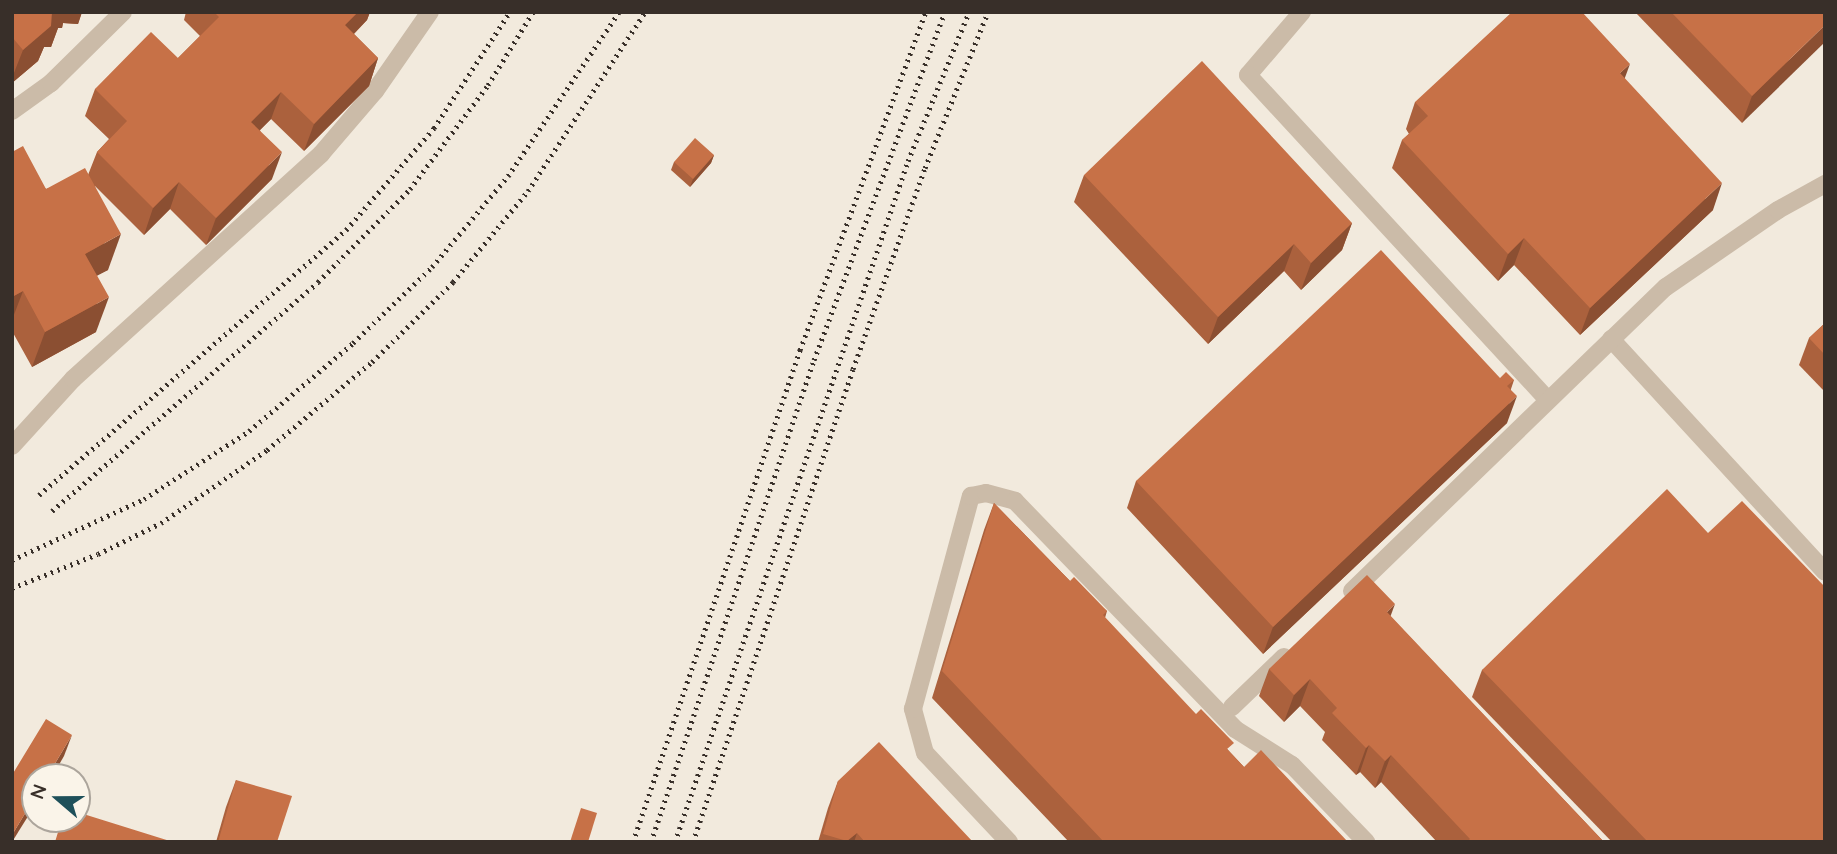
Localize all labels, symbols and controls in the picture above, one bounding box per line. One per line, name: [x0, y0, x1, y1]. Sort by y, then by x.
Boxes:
north arrow: [21, 763, 91, 833]
text: N: [24, 781, 52, 802]

